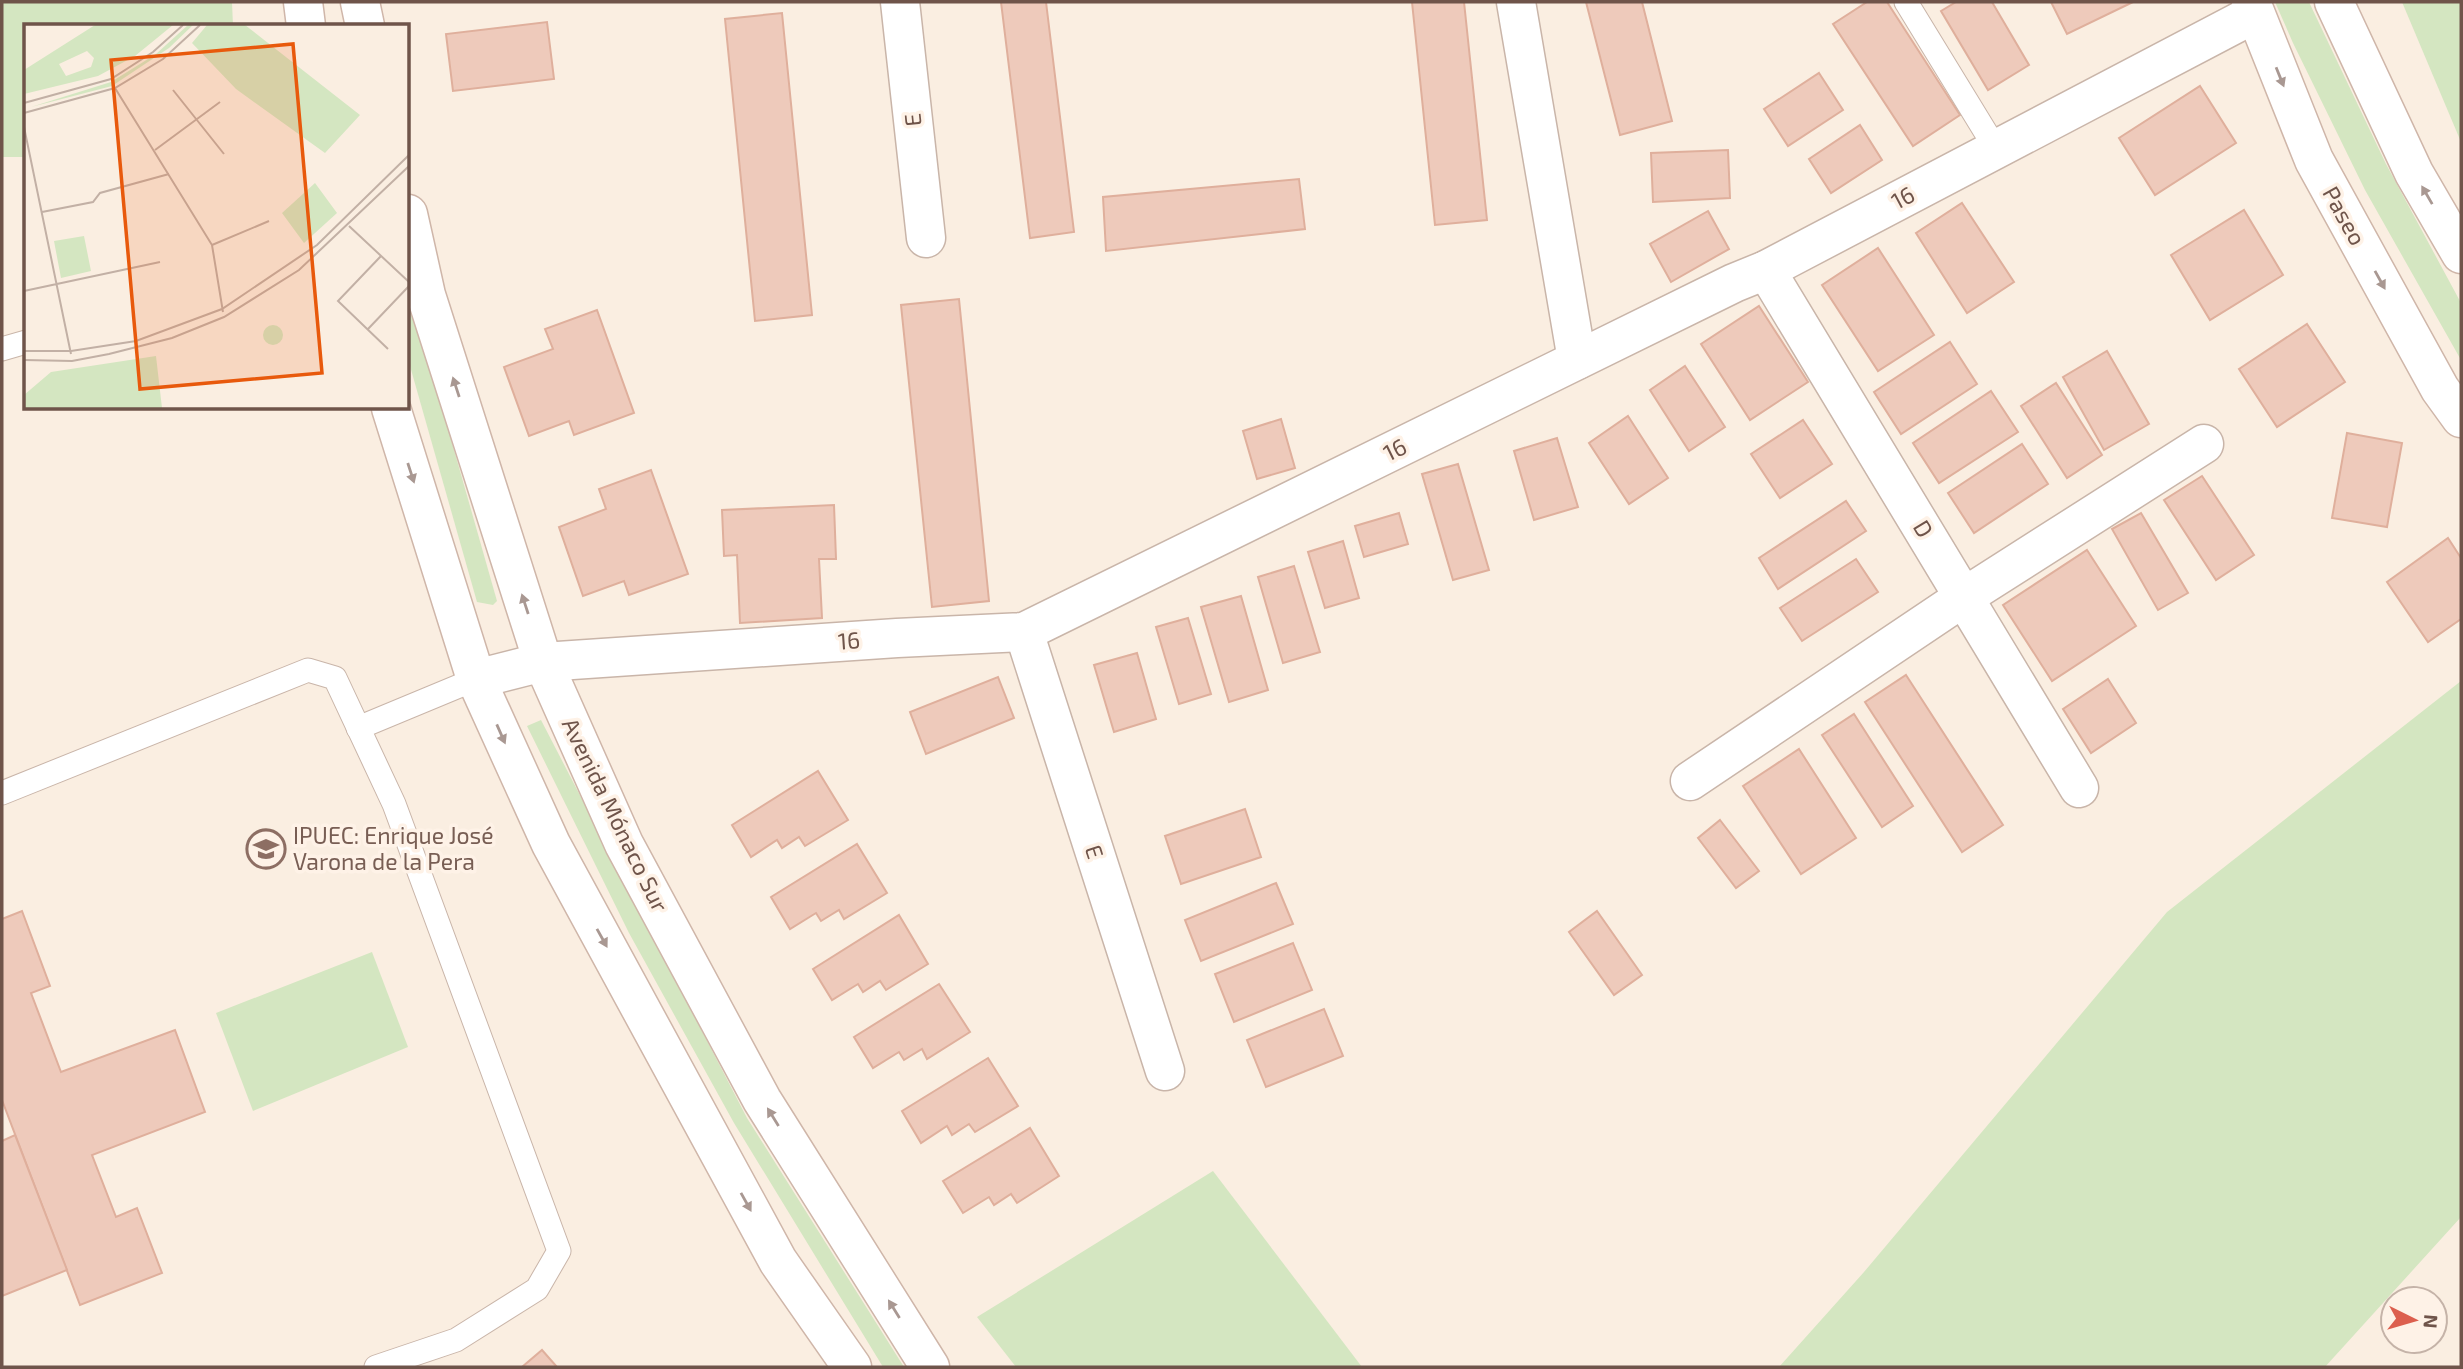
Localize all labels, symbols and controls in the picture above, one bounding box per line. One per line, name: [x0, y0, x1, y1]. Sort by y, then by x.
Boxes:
inset map: [24, 24, 410, 410]
one-way arrow: [2274, 66, 2285, 87]
street label: E: [897, 112, 927, 128]
street label: 16: [1886, 180, 1919, 215]
street label: Paseo: [2317, 181, 2372, 250]
one-way arrow: [2421, 185, 2433, 205]
one-way arrow: [2374, 271, 2386, 290]
one-way arrow: [450, 377, 460, 398]
street label: 16: [1378, 432, 1411, 467]
one-way arrow: [407, 463, 417, 484]
street label: D: [1908, 515, 1940, 542]
one-way arrow: [519, 593, 529, 614]
street label: 16: [837, 625, 861, 655]
street label: Avenida Mónaco Sur: [557, 713, 675, 916]
one-way arrow: [495, 724, 507, 744]
place label: IPUEC: Enrique José Varona de la Pera: [293, 821, 494, 875]
school or university icon: IPUEC: Enrique José Varona de la Pera: [245, 828, 287, 870]
street label: E: [1080, 841, 1110, 862]
one-way arrow: [596, 928, 608, 948]
one-way arrow: [766, 1107, 779, 1126]
one-way arrow: [740, 1192, 752, 1212]
north arrow: [2379, 1285, 2449, 1355]
one-way arrow: [887, 1300, 900, 1319]
text: N: [2419, 1314, 2443, 1329]

